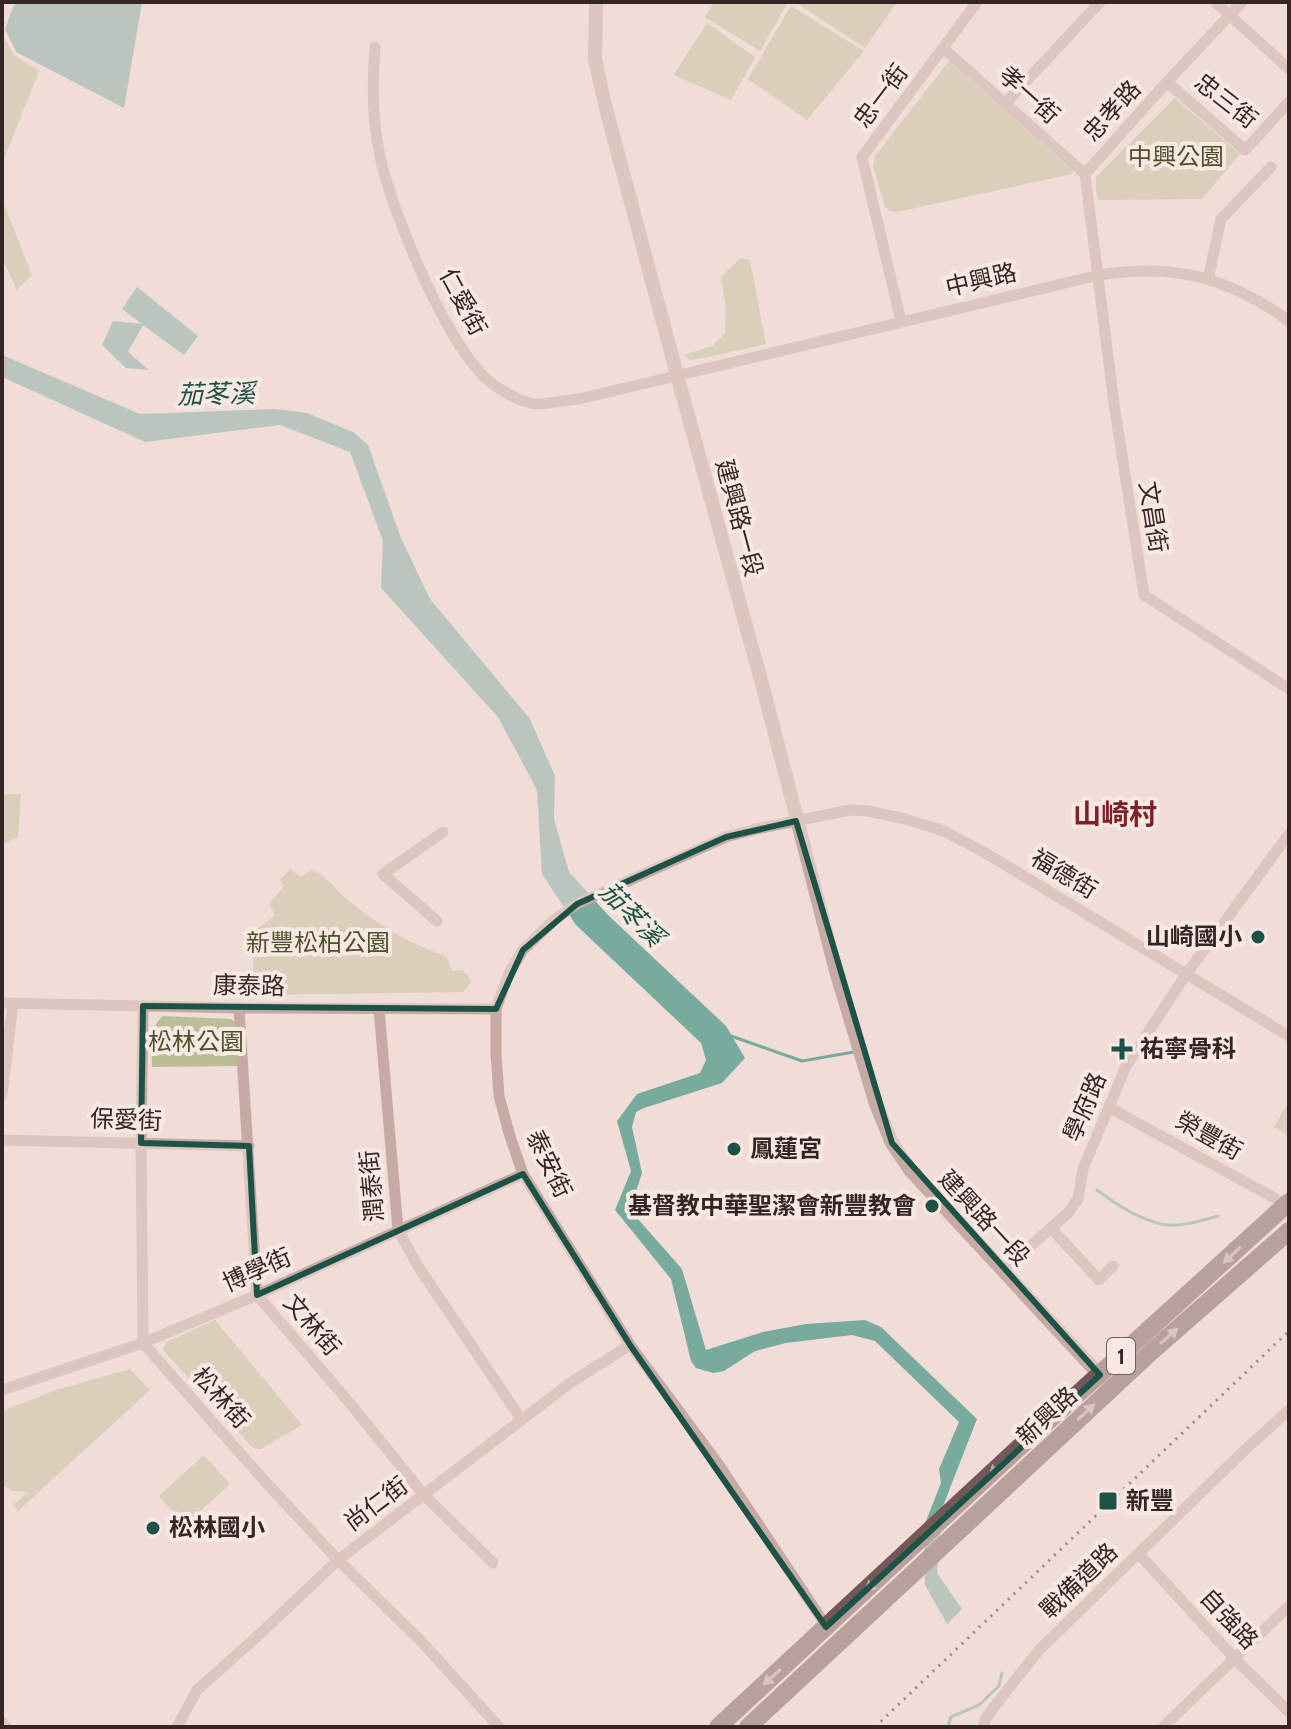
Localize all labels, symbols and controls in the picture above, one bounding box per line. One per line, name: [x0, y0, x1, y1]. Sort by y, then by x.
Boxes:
street label: 忠一街: [847, 58, 914, 133]
street label: 孝一街: [993, 60, 1066, 129]
street label: 忠三街: [1189, 67, 1264, 134]
street label: 忠孝路: [1077, 74, 1146, 147]
park label: 中興公園: [1128, 142, 1224, 171]
street label: 中興路: [943, 257, 1019, 302]
street label: 仁愛街: [434, 263, 493, 340]
water label: 茄苳溪: [177, 377, 259, 411]
street label: 建興路一段: [710, 456, 769, 580]
street label: 文昌街: [1134, 479, 1173, 555]
district label: 山崎村: [1073, 797, 1157, 831]
street label: 福德街: [1026, 843, 1103, 905]
water label: 茄苳溪: [593, 875, 674, 956]
place label: 山崎國小: [1146, 922, 1242, 951]
park label: 新豐松柏公園: [246, 928, 390, 957]
marker: 山崎國小: [1249, 928, 1267, 946]
street label: 康泰路: [213, 970, 285, 1001]
park label: 松林公園: [148, 1027, 244, 1056]
place label: 祐寧骨科: [1140, 1034, 1236, 1063]
marker: 祐寧骨科: [1111, 1038, 1133, 1060]
street label: 學府路: [1057, 1068, 1112, 1146]
street label: 保愛街: [90, 1104, 163, 1135]
street label: 榮豐街: [1171, 1105, 1248, 1166]
street label: 泰安街: [521, 1125, 578, 1202]
place label: 鳳蓮宮: [750, 1134, 822, 1163]
marker: 鳳蓮宮: [725, 1140, 743, 1158]
street label: 潤泰街: [354, 1149, 389, 1223]
street label: 建興路一段: [933, 1164, 1036, 1271]
place label: 基督教中華聖潔會新豐教會: [628, 1191, 916, 1220]
marker: 基督教中華聖潔會新豐教會: [923, 1197, 941, 1215]
street label: 博學街: [218, 1242, 296, 1297]
one-way arrow: [1222, 1245, 1241, 1263]
street label: 文林街: [278, 1288, 347, 1361]
one-way arrow: [1159, 1328, 1179, 1345]
road number: 1: [1107, 1338, 1135, 1374]
street label: 松林街: [187, 1361, 256, 1434]
street label: 新興路: [1010, 1380, 1083, 1451]
one-way arrow: [1076, 1404, 1095, 1422]
one-way arrow: [989, 1458, 1008, 1476]
street label: 尚仁街: [338, 1470, 413, 1537]
place label: 新豐: [1126, 1486, 1174, 1515]
marker: 新豐: [1097, 1490, 1119, 1512]
place label: 松林國小: [169, 1513, 265, 1542]
marker: 松林國小: [144, 1519, 162, 1537]
street label: 戰備道路: [1034, 1537, 1123, 1624]
one-way arrow: [865, 1574, 884, 1592]
street label: 自強路: [1194, 1582, 1265, 1655]
one-way arrow: [763, 1667, 782, 1685]

